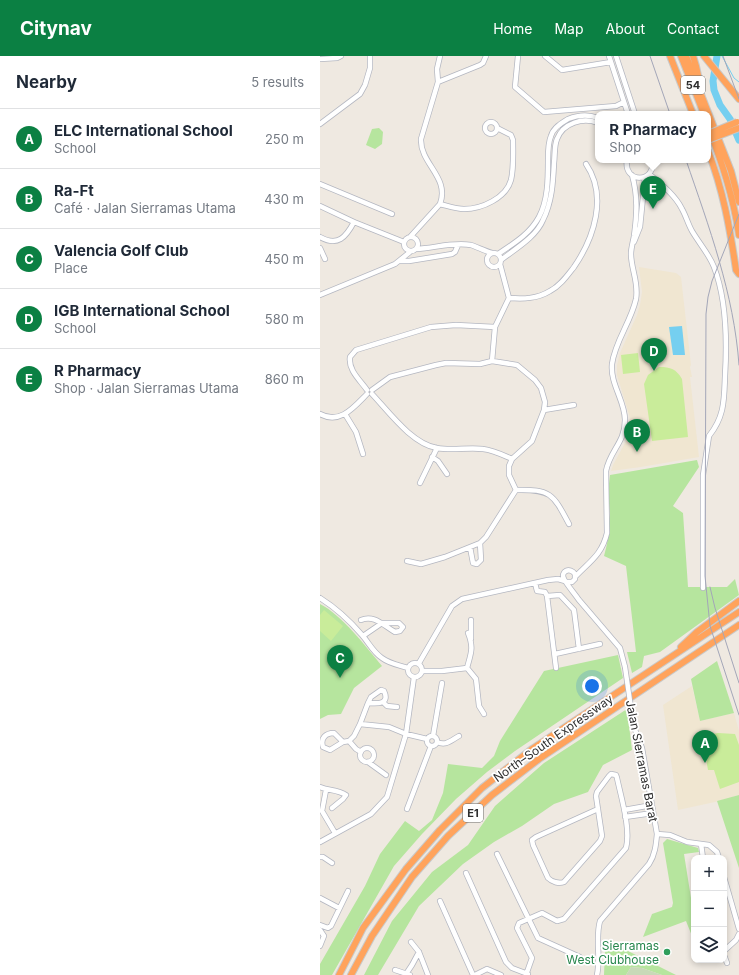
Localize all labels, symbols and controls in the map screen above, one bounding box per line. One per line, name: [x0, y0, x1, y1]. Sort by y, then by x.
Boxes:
text: Citynav: [20, 17, 92, 40]
text: Home: [493, 20, 532, 37]
text: Map: [554, 20, 584, 37]
text: About: [606, 20, 645, 37]
text: Contact: [667, 20, 719, 37]
text: Nearby: [16, 72, 77, 92]
text: 5 results: [251, 74, 304, 90]
road number: 54: [681, 76, 705, 94]
popup: [595, 111, 711, 163]
text: R Pharmacy: [609, 120, 697, 139]
text: ELC International School: [54, 121, 233, 140]
text: A: [24, 131, 34, 147]
text: 250 m: [265, 131, 304, 147]
text: Shop: [609, 139, 641, 155]
text: School: [54, 140, 96, 156]
pin: E: [640, 176, 666, 209]
text: Ra-Ft: [54, 181, 94, 200]
text: B: [25, 191, 33, 207]
text: 430 m: [264, 191, 304, 207]
text: Café · Jalan Sierramas Utama: [54, 200, 236, 216]
text: Valencia Golf Club: [54, 241, 189, 260]
text: C: [24, 251, 34, 267]
text: 450 m: [264, 251, 304, 267]
text: Place: [54, 260, 88, 276]
text: IGB International School: [54, 301, 230, 320]
text: D: [24, 311, 34, 327]
text: 580 m: [265, 311, 304, 327]
text: School: [54, 320, 96, 336]
pin: D: [641, 338, 667, 371]
text: R Pharmacy: [54, 361, 141, 380]
text: E: [25, 371, 33, 387]
text: 860 m: [265, 371, 304, 387]
text: Shop · Jalan Sierramas Utama: [54, 380, 239, 396]
pin: B: [624, 419, 650, 452]
pin: C: [327, 645, 353, 678]
your location: [582, 676, 602, 696]
street label: North–South Expressway: [490, 691, 616, 785]
street label: Jalan Sierramas Barat: [623, 699, 661, 823]
pin: A: [692, 730, 718, 763]
road number: E1: [463, 804, 483, 822]
map controls: [691, 855, 727, 963]
button: +: [691, 855, 727, 891]
button: −: [691, 891, 727, 927]
button: layers: [691, 927, 727, 963]
place label: Sierramas West Clubhouse: [566, 938, 659, 967]
marker: Sierramas West Clubhouse: [662, 947, 672, 957]

